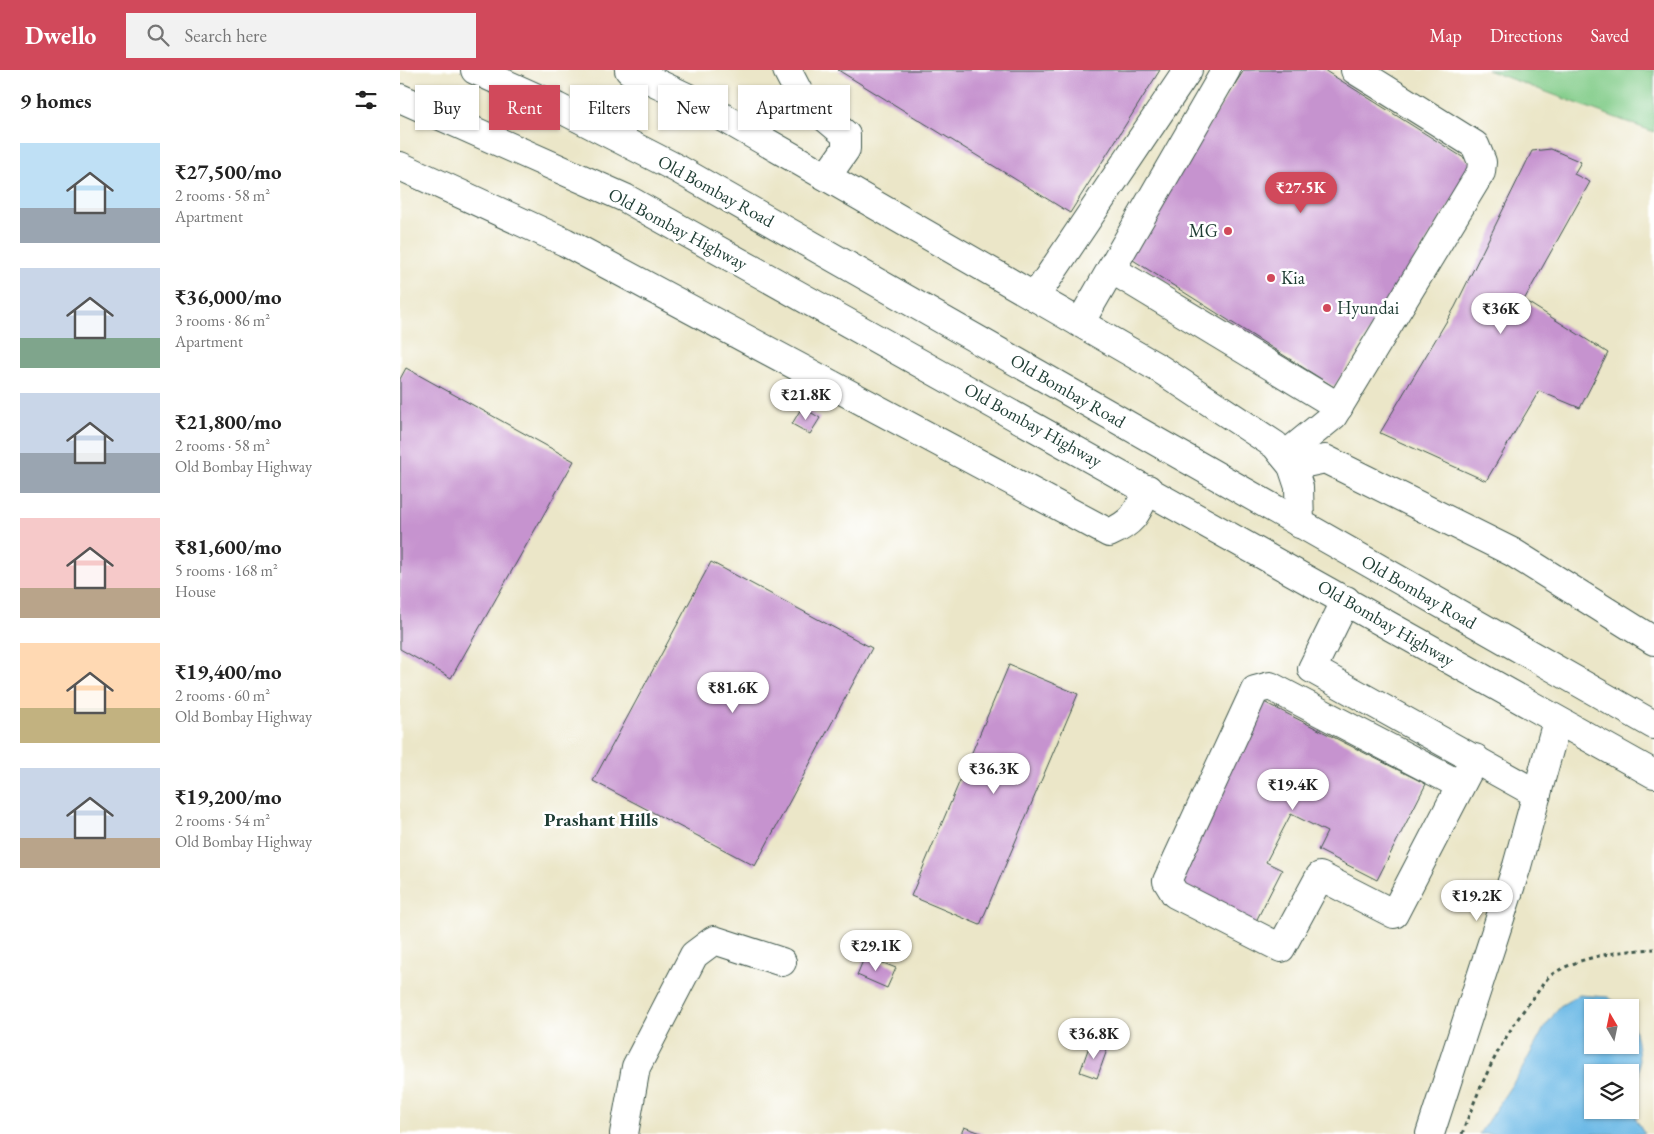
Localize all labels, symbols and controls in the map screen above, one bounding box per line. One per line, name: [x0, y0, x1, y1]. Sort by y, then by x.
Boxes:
search box: [126, 13, 476, 58]
text: Dwello: [25, 20, 96, 51]
icon: search: [144, 21, 172, 49]
text: Search here: [184, 23, 267, 48]
text: Map: [1430, 24, 1462, 47]
text: Directions: [1490, 24, 1562, 47]
text: Saved: [1590, 24, 1629, 47]
chip: Buy: [415, 85, 479, 130]
chip: Rent: [489, 85, 560, 130]
chip: Filters: [570, 85, 648, 130]
chip: New: [658, 85, 728, 130]
chip: Apartment: [738, 85, 850, 130]
icon: filters: [352, 86, 380, 114]
text: 9 homes: [20, 87, 92, 114]
street label: Old Bombay Road: [654, 149, 779, 232]
text: ₹27,500/mo: [175, 158, 282, 185]
icon: home: [60, 163, 120, 223]
pin: ₹27.5K: [1260, 172, 1342, 214]
text: ₹27.5K: [1276, 177, 1326, 198]
street label: Old Bombay Highway: [605, 182, 752, 275]
text: 2 rooms · 58 m²: [175, 185, 270, 206]
text: Apartment: [175, 206, 243, 227]
place label: MG: [1189, 219, 1218, 242]
marker: MG: [1222, 225, 1234, 237]
place label: Kia: [1281, 266, 1306, 289]
marker: Kia: [1265, 272, 1277, 284]
text: ₹36,000/mo: [175, 283, 282, 310]
icon: home: [60, 288, 120, 348]
pin: ₹36K: [1471, 292, 1531, 335]
place label: Hyundai: [1337, 296, 1400, 319]
text: ₹36K: [1482, 298, 1520, 319]
marker: Hyundai: [1321, 302, 1333, 314]
text: 3 rooms · 86 m²: [175, 310, 270, 331]
text: Apartment: [175, 331, 243, 352]
street label: Old Bombay Road: [1007, 348, 1131, 433]
street label: Old Bombay Highway: [960, 377, 1106, 472]
pin: ₹21.8K: [765, 378, 847, 421]
text: ₹21.8K: [781, 384, 831, 405]
text: ₹21,800/mo: [175, 408, 282, 435]
icon: home: [60, 413, 120, 473]
text: 2 rooms · 58 m²: [175, 435, 270, 456]
text: Old Bombay Highway: [175, 456, 312, 477]
text: ₹81,600/mo: [175, 533, 282, 560]
icon: home: [60, 538, 120, 598]
street label: Old Bombay Road: [1358, 549, 1482, 634]
text: 5 rooms · 168 m²: [175, 560, 278, 581]
street label: Old Bombay Highway: [1314, 574, 1459, 671]
text: House: [175, 581, 216, 602]
text: ₹19,400/mo: [175, 658, 282, 685]
icon: home: [60, 663, 120, 723]
pin: ₹81.6K: [692, 672, 774, 714]
text: ₹81.6K: [708, 677, 758, 698]
text: 2 rooms · 60 m²: [175, 685, 270, 706]
text: Old Bombay Highway: [175, 706, 312, 727]
pin: ₹36.3K: [953, 752, 1035, 795]
text: ₹36.3K: [969, 758, 1019, 779]
pin: ₹19.4K: [1252, 768, 1334, 811]
text: ₹19.4K: [1268, 774, 1318, 795]
text: ₹19,200/mo: [175, 783, 282, 810]
icon: home: [60, 788, 120, 848]
district label: Prashant Hills: [544, 807, 658, 832]
text: 2 rooms · 54 m²: [175, 810, 270, 831]
text: Old Bombay Highway: [175, 831, 312, 852]
pin: ₹19.2K: [1436, 880, 1518, 922]
text: ₹19.2K: [1452, 885, 1502, 906]
pin: ₹29.1K: [835, 930, 917, 972]
text: ₹29.1K: [851, 935, 901, 956]
north arrow: [1584, 999, 1639, 1054]
map controls: [1584, 999, 1639, 1119]
pin: ₹36.8K: [1053, 1018, 1135, 1060]
text: ₹36.8K: [1069, 1023, 1119, 1044]
button: layers: [1584, 1064, 1639, 1119]

